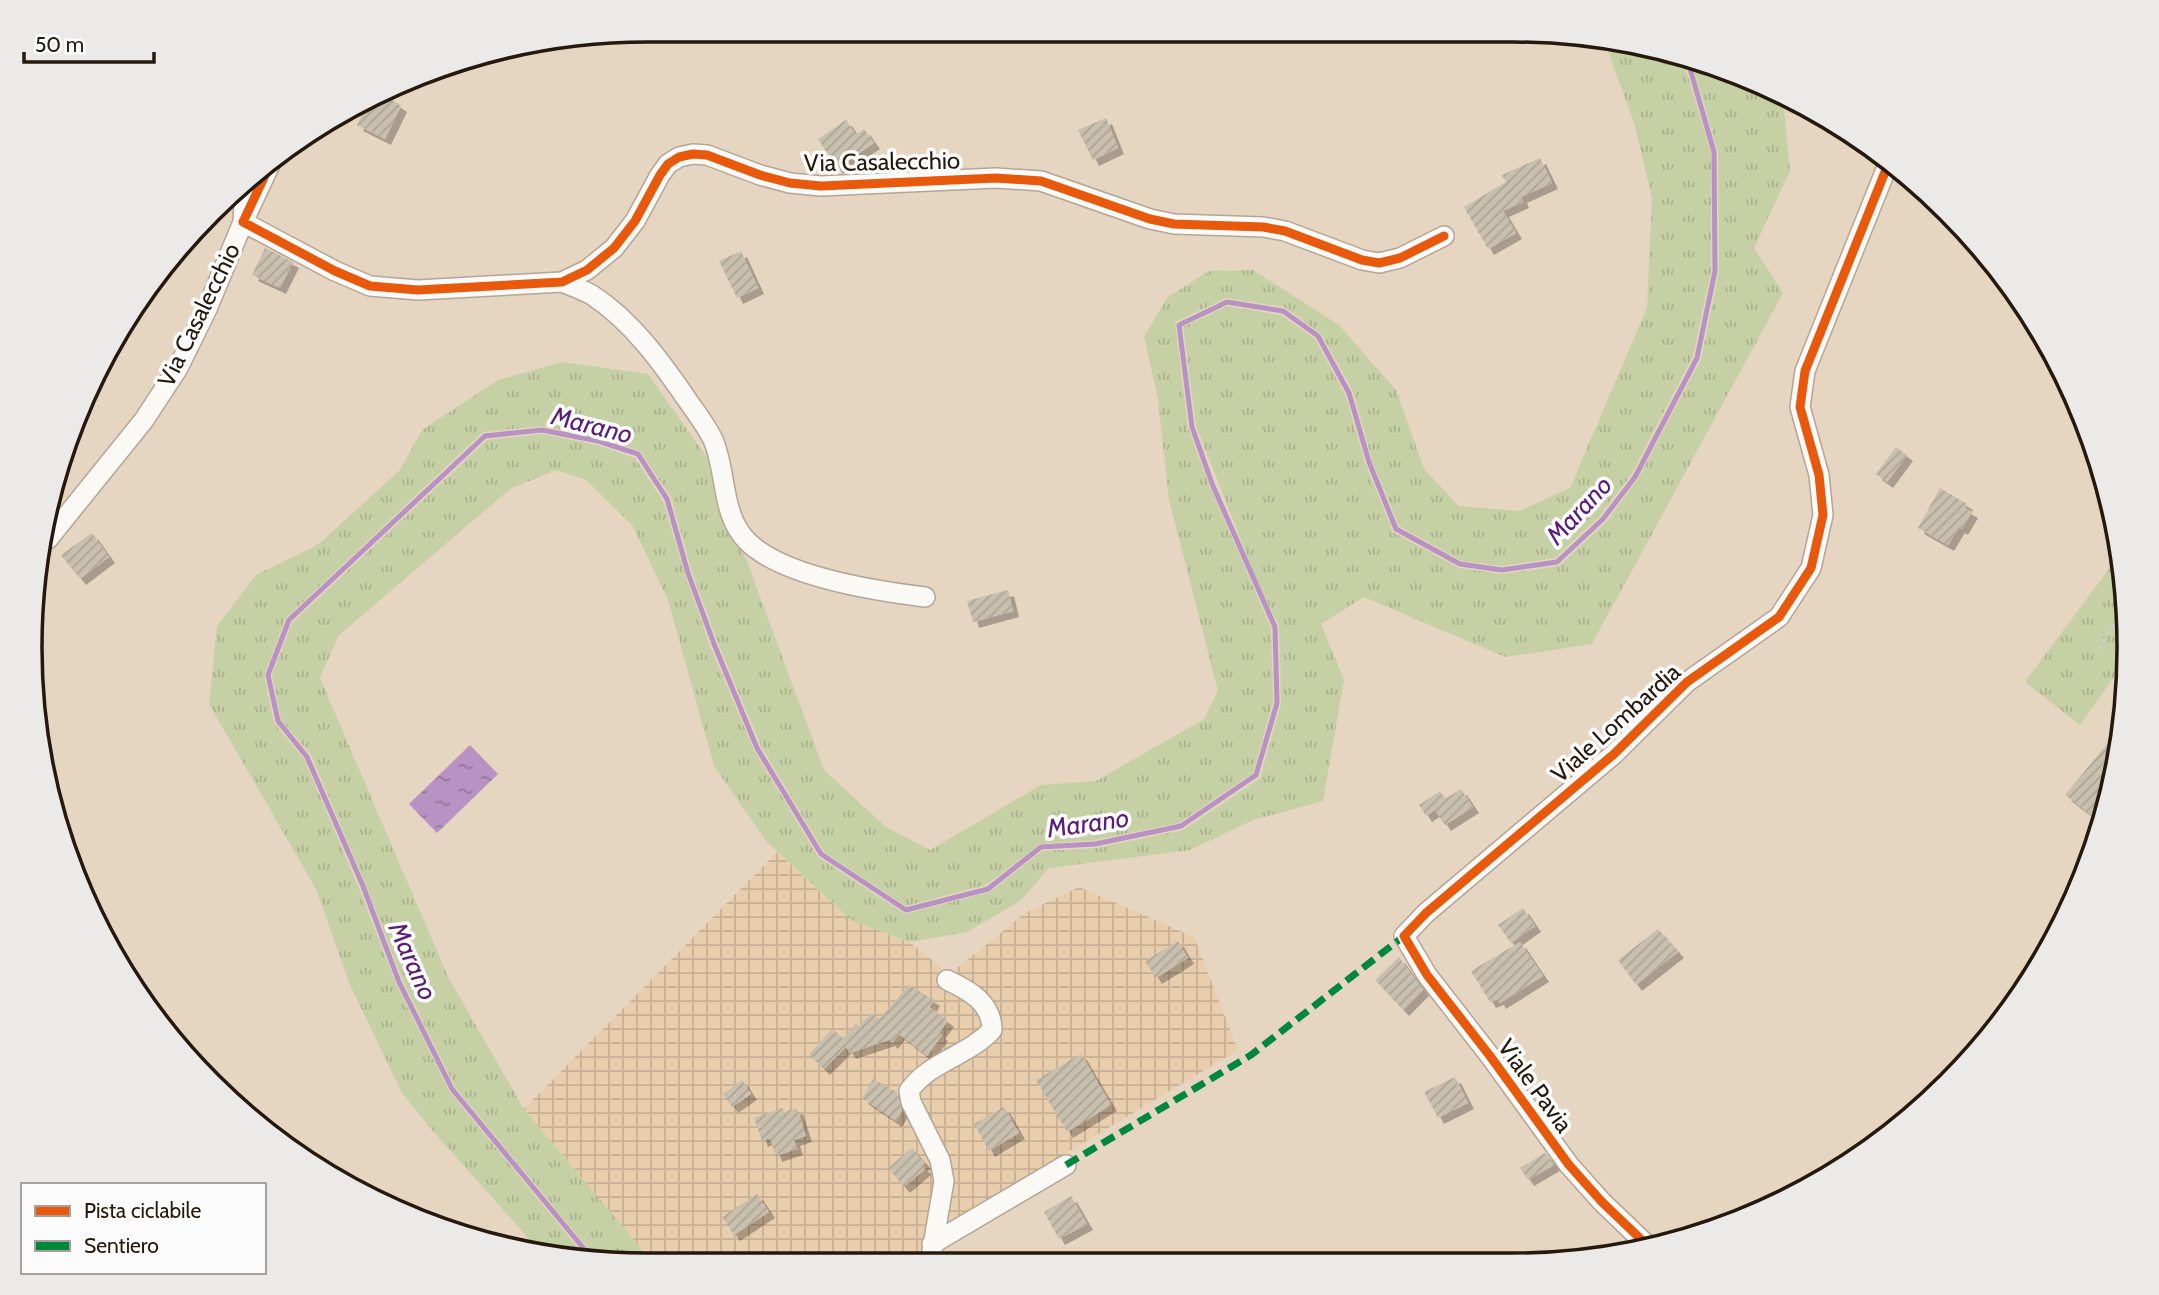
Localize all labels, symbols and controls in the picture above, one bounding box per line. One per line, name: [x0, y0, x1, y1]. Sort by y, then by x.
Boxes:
scale bar: [24, 21, 154, 65]
text: 50 m: [35, 32, 84, 57]
street label: Via Casalecchio: [804, 146, 960, 177]
street label: Via Casalecchio: [151, 238, 246, 391]
water label: Marano: [547, 399, 636, 450]
water label: Marano: [1539, 469, 1619, 552]
street label: Viale Lombardia: [1545, 657, 1687, 788]
water label: Marano: [1044, 801, 1131, 845]
water label: Marano: [381, 916, 444, 1005]
street label: Viale Pavia: [1492, 1033, 1579, 1138]
legend: [21, 1183, 266, 1274]
text: Pista ciclabile: [84, 1198, 201, 1223]
text: Sentiero: [84, 1233, 159, 1258]

